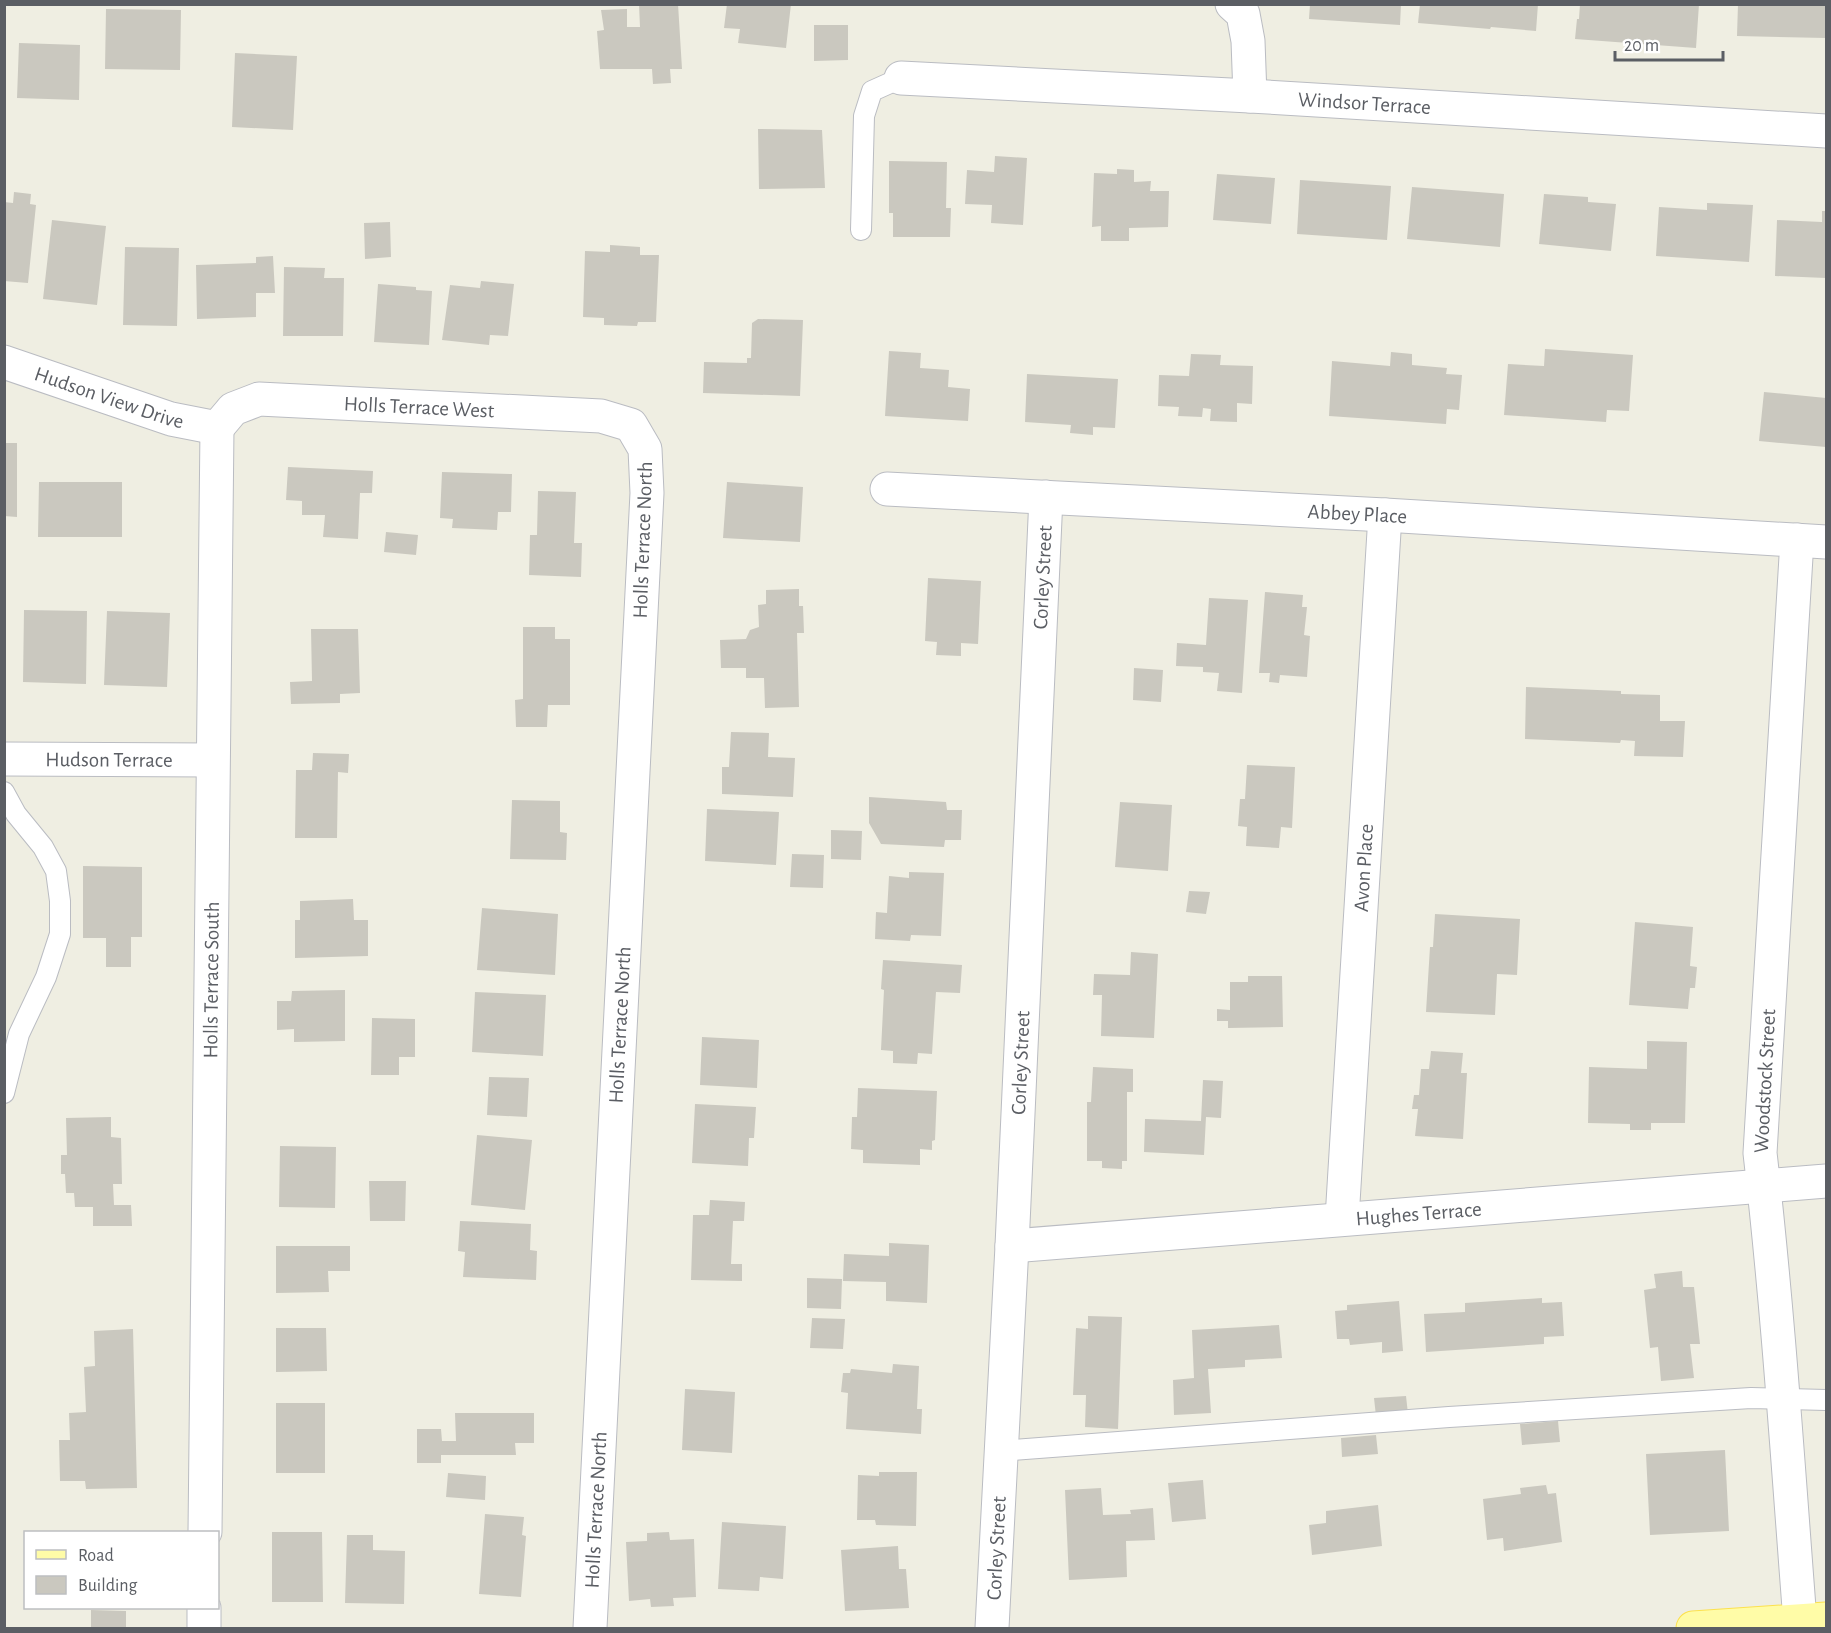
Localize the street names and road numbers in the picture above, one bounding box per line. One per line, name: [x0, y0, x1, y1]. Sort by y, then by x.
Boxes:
street label: Windsor Terrace: [1297, 88, 1431, 117]
street label: Hudson View Drive: [32, 363, 185, 432]
street label: Holls Terrace West: [343, 393, 495, 421]
street label: Holls Terrace North: [630, 461, 656, 619]
street label: Abbey Place: [1307, 500, 1408, 527]
street label: Corley Street: [1030, 524, 1055, 630]
street label: Hudson Terrace: [45, 749, 173, 770]
street label: Avon Place: [1350, 823, 1377, 912]
street label: Holls Terrace South: [200, 901, 222, 1059]
street label: Holls Terrace North: [605, 946, 635, 1104]
street label: Woodstock Street: [1751, 1008, 1779, 1154]
street label: Corley Street: [1007, 1010, 1033, 1115]
street label: Hughes Terrace: [1355, 1198, 1483, 1229]
street label: Holls Terrace North: [581, 1431, 611, 1589]
street label: Corley Street: [983, 1495, 1009, 1601]

